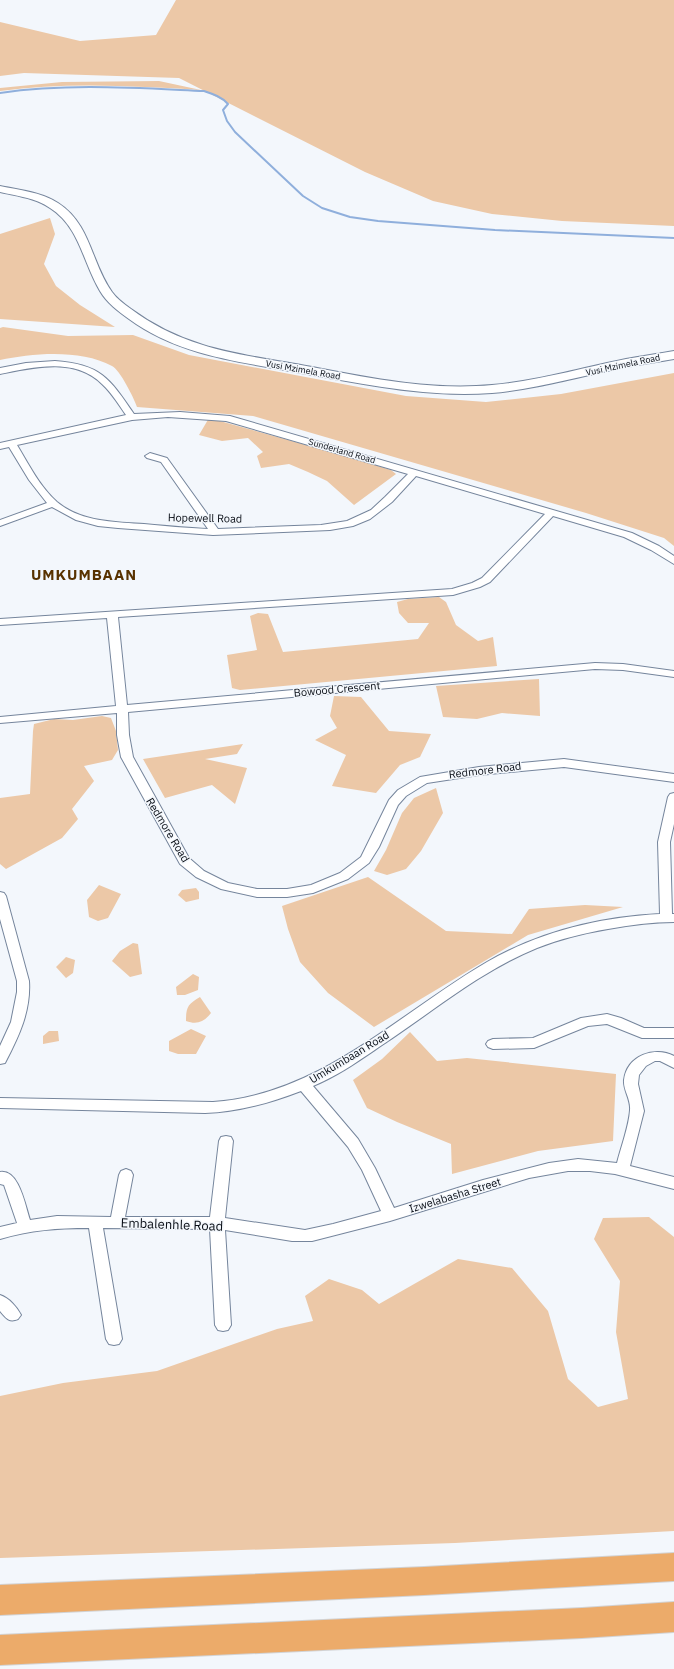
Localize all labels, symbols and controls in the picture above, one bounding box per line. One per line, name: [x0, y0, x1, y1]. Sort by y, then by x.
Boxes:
street label: Vusi Mzimela Road: [585, 351, 661, 378]
street label: Vusi Mzimela Road: [265, 358, 341, 382]
street label: Sunderland Road: [307, 436, 377, 465]
street label: Hopewell Road: [168, 510, 242, 526]
district label: UMKUMBAAN: [31, 565, 137, 584]
street label: Bowood Crescent: [293, 678, 381, 700]
street label: Redmore Road: [448, 759, 522, 781]
street label: Redmore Road: [143, 795, 193, 865]
street label: Umkumbaan Road: [306, 1028, 392, 1086]
street label: Izwelabasha Street: [407, 1174, 503, 1216]
street label: Embalenhle Road: [120, 1214, 223, 1235]

